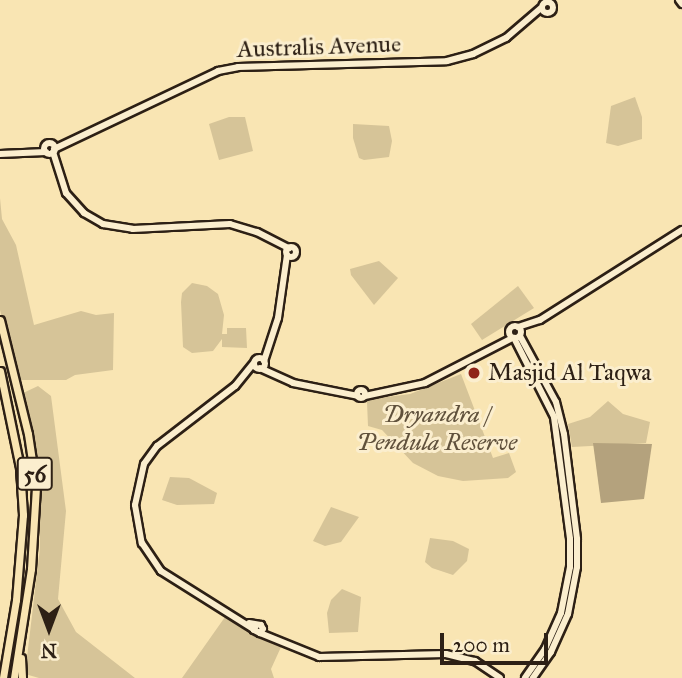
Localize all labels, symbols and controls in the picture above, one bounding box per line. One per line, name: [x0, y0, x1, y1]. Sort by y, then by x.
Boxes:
street label: Australis Avenue: [236, 30, 402, 64]
place label: Masjid Al Taqwa: [488, 359, 651, 387]
marker: Masjid Al Taqwa: [466, 365, 482, 381]
park label: Dryandra / Pendula Reserve: [357, 401, 517, 457]
road number: 56: [16, 454, 54, 494]
north arrow: [14, 594, 84, 664]
scale bar: [444, 618, 552, 662]
text: 200 m: [453, 632, 510, 658]
text: N: [41, 639, 57, 662]

